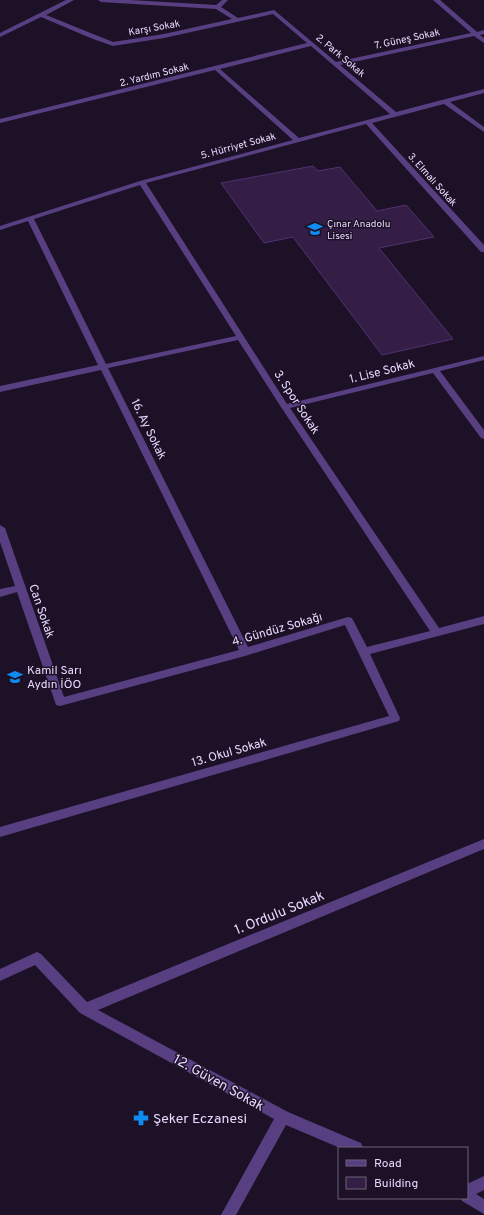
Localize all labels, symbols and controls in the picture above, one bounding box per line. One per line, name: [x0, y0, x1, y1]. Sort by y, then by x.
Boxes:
street label: Karşı Sokak: [127, 18, 181, 39]
street label: 7. Güneş Sokak: [373, 26, 441, 53]
street label: 2. Park Sokak: [313, 32, 367, 81]
street label: 2. Yardım Sokak: [118, 61, 190, 90]
street label: 5. Hürriyet Sokak: [199, 130, 277, 163]
street label: 3. Elmalı Sokak: [404, 151, 459, 209]
place label: Çınar Anadolu Lisesi: [327, 218, 390, 243]
school or university icon: Çınar Anadolu Lisesi: [306, 220, 324, 238]
street label: 1. Lise Sokak: [348, 356, 417, 388]
street label: 3. Spor Sokak: [269, 367, 323, 438]
street label: 16. Ay Sokak: [126, 396, 170, 463]
street label: Can Sokak: [24, 582, 58, 641]
street label: 4. Gündüz Sokağı: [230, 609, 324, 651]
place label: Kamil Sarı Aydın İÖO: [27, 663, 82, 693]
school or university icon: Kamil Sarı Aydın İÖO: [6, 668, 24, 686]
street label: 13. Okul Sokak: [190, 735, 269, 771]
street label: 1. Ordulu Sokak: [232, 888, 327, 939]
street label: 12. Güven Sokak: [170, 1051, 267, 1115]
pharmacy icon: Şeker Eczanesi: [132, 1109, 150, 1127]
place label: Şeker Eczanesi: [153, 1111, 247, 1128]
legend: [338, 1147, 468, 1199]
text: Road: [374, 1156, 402, 1172]
text: Building: [374, 1176, 418, 1192]

